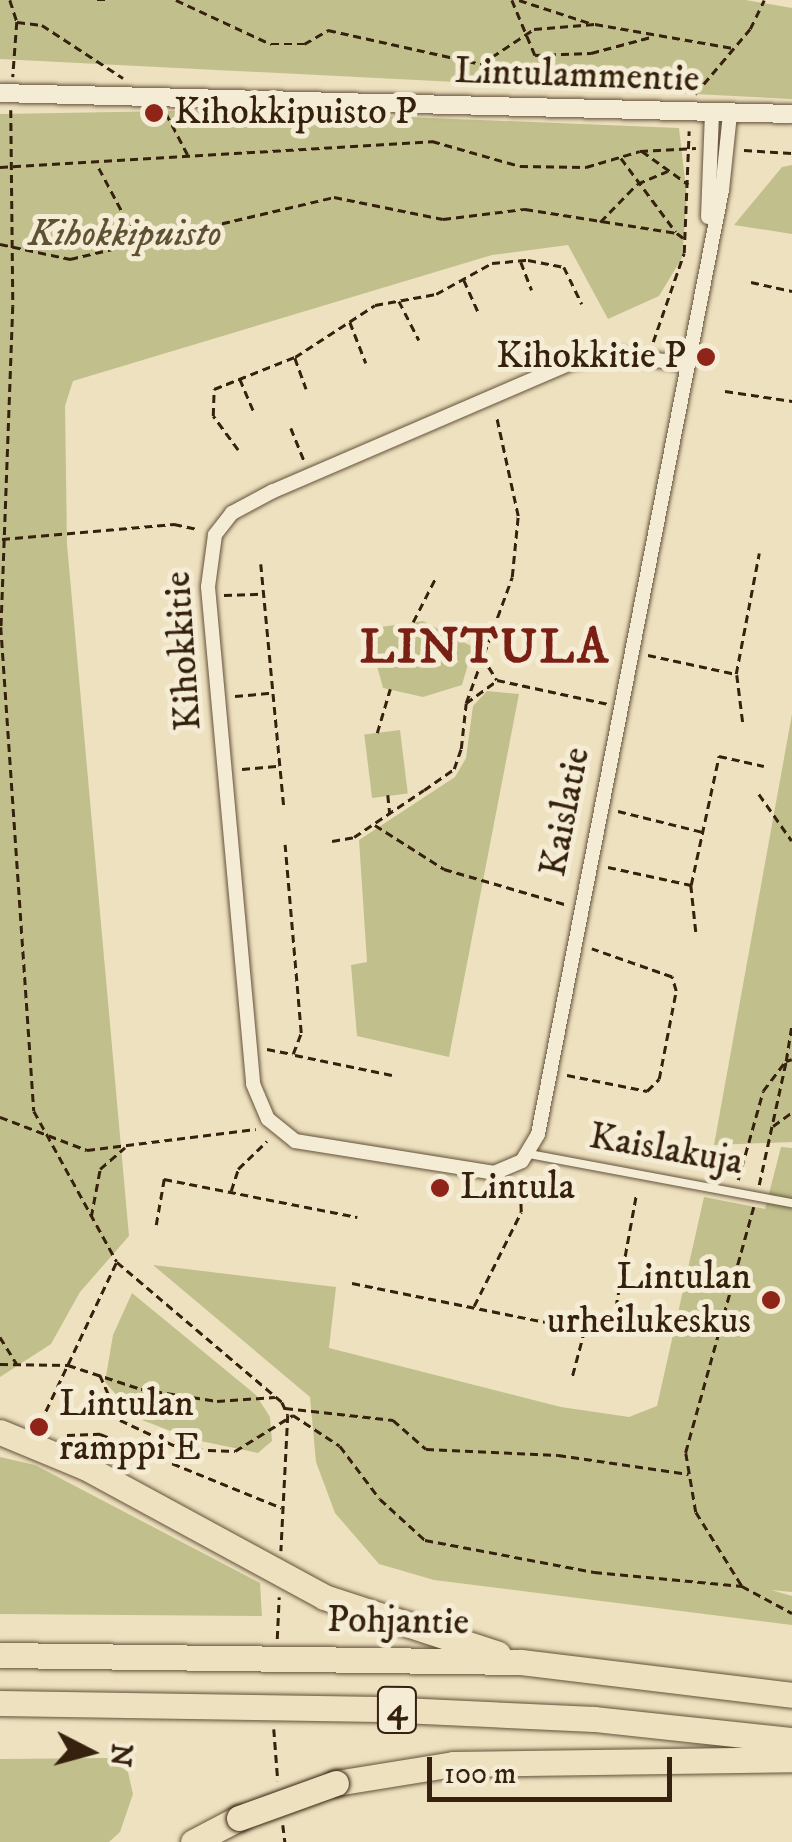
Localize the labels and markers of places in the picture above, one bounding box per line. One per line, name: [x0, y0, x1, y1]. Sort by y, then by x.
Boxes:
place label: Kihokkipuisto P: [174, 90, 417, 136]
marker: Kihokkipuisto P: [143, 102, 165, 124]
place label: Kihokkitie P: [496, 334, 686, 380]
marker: Kihokkitie P: [695, 346, 717, 368]
place label: Lintula: [460, 1165, 575, 1211]
marker: Lintula: [429, 1177, 451, 1199]
place label: Lintulan urheilukeskus: [547, 1255, 751, 1344]
marker: Lintulan urheilukeskus: [760, 1289, 782, 1311]
place label: Lintulan ramppi E: [59, 1382, 201, 1472]
marker: Lintulan ramppi E: [28, 1416, 50, 1438]

